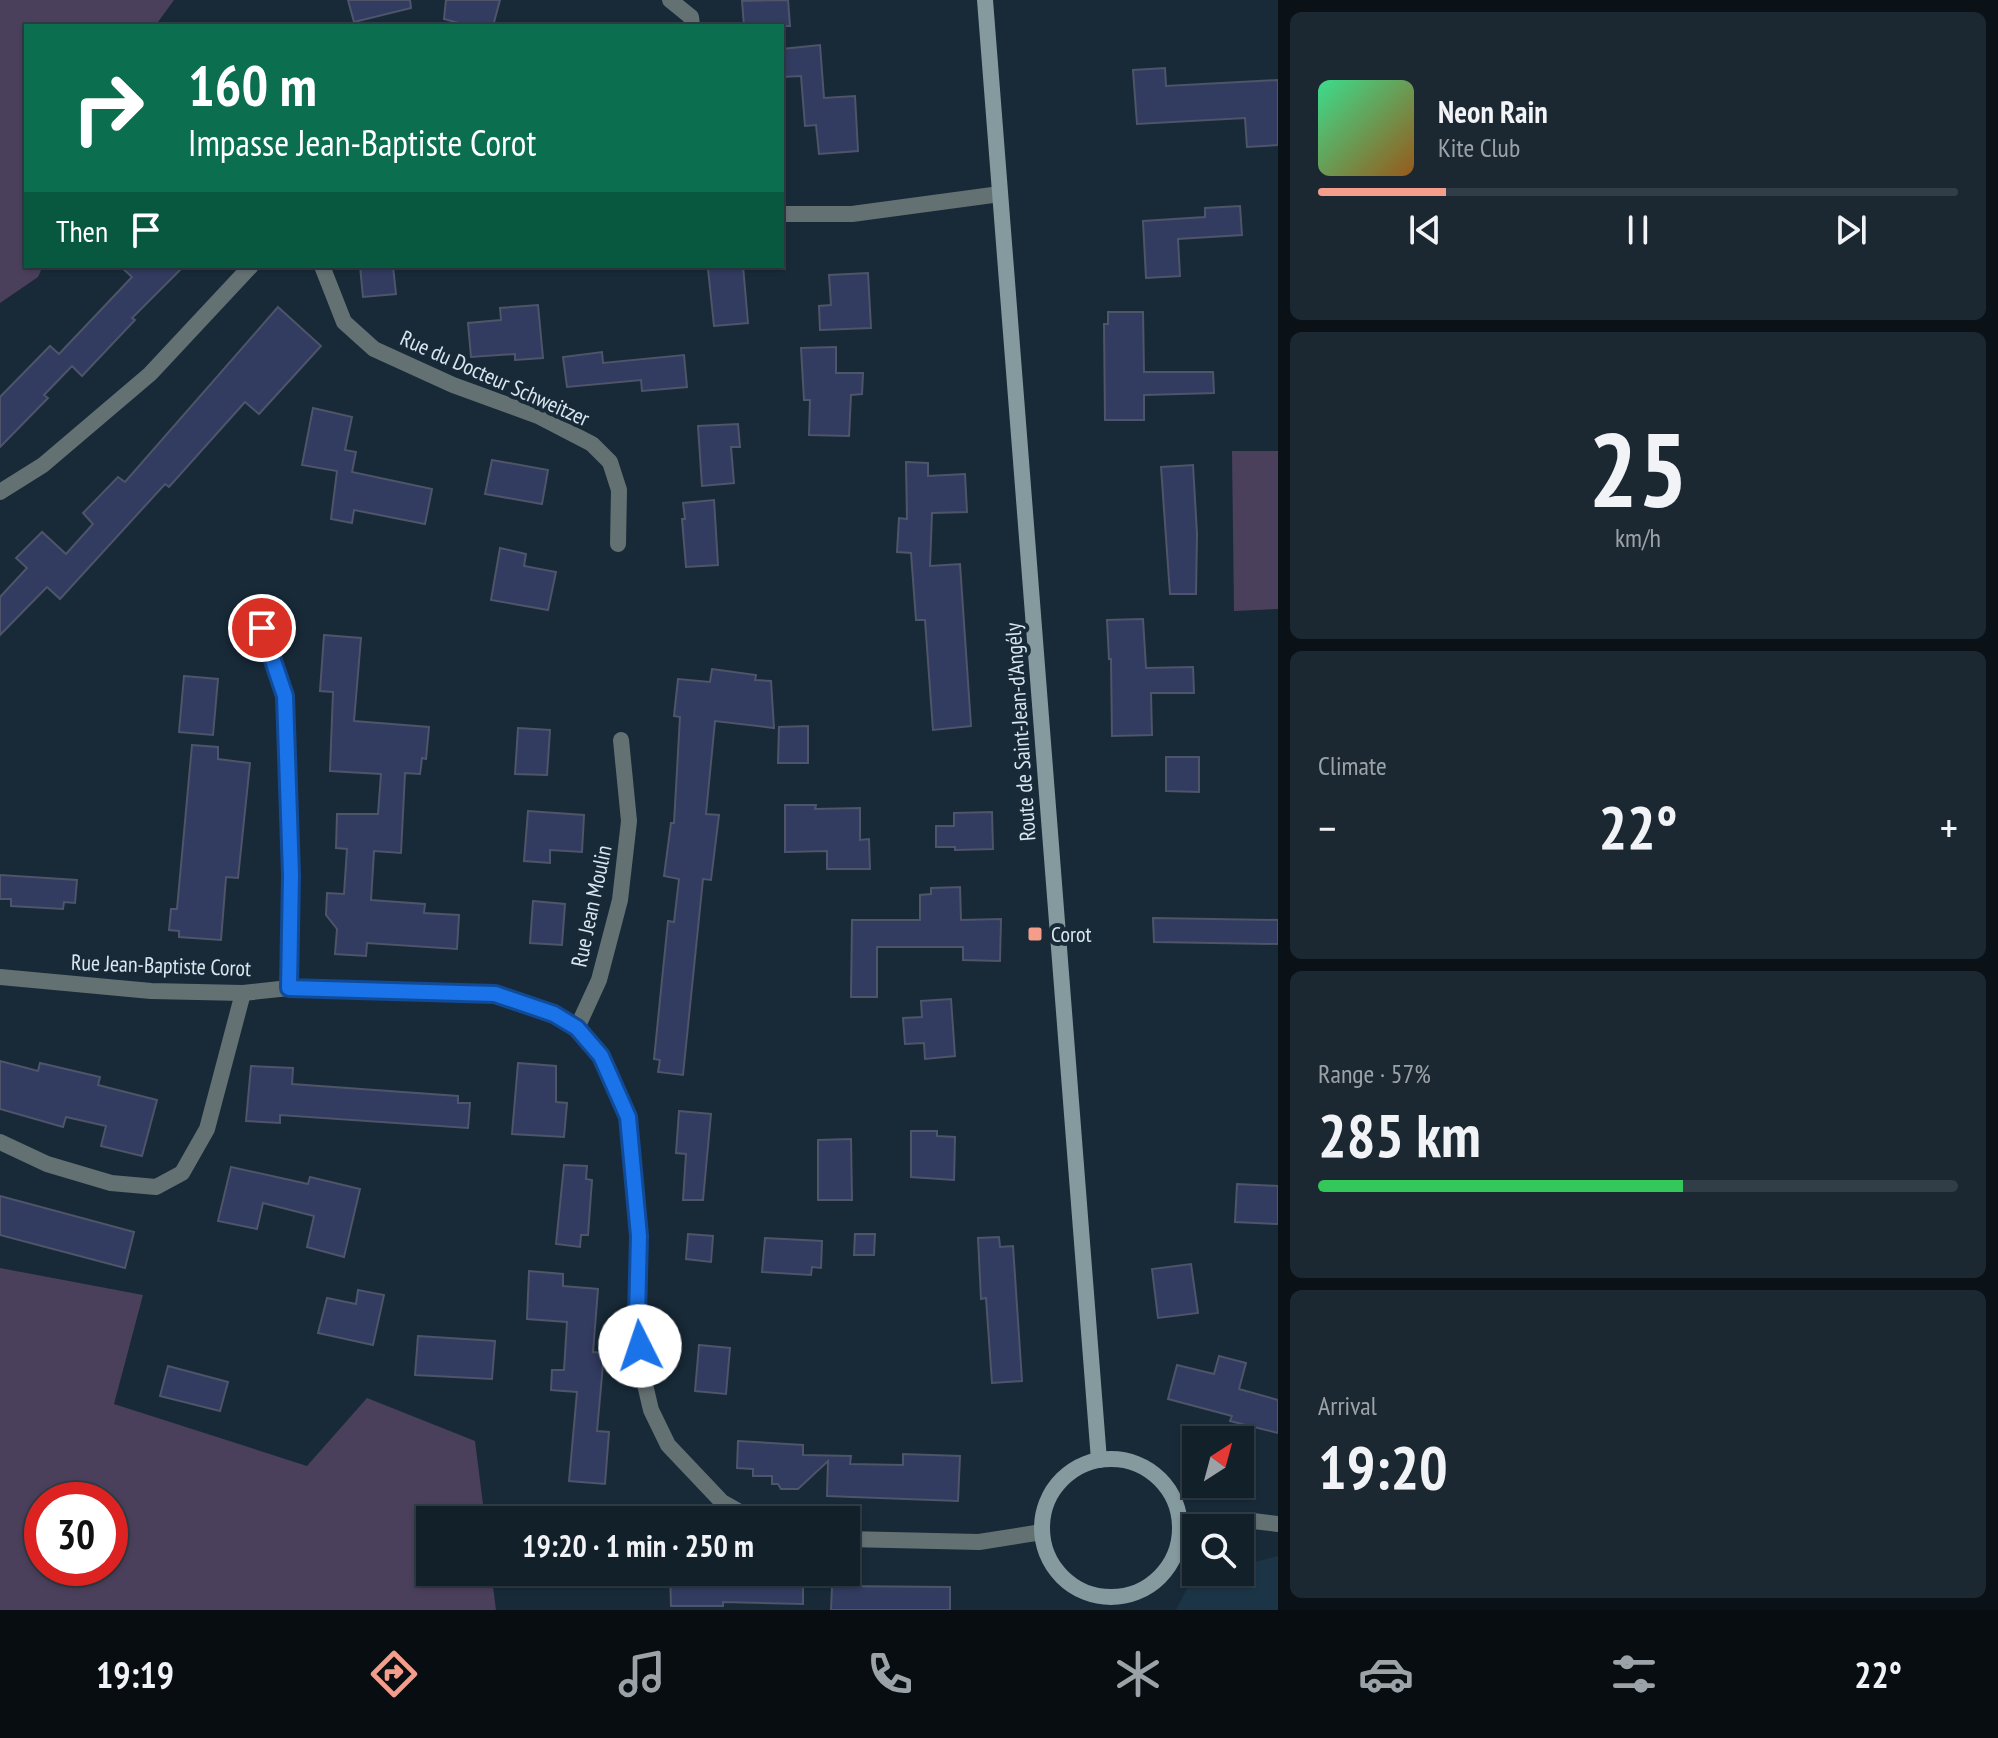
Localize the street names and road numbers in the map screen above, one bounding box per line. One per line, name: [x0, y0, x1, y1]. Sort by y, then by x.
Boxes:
street label: Rue du Docteur Schweitzer: [396, 324, 594, 432]
street label: Route de Saint-Jean-d'Angély: [998, 621, 1042, 842]
street label: Rue Jean Moulin: [564, 842, 618, 970]
street label: Rue Jean-Baptiste Corot: [70, 948, 252, 982]

